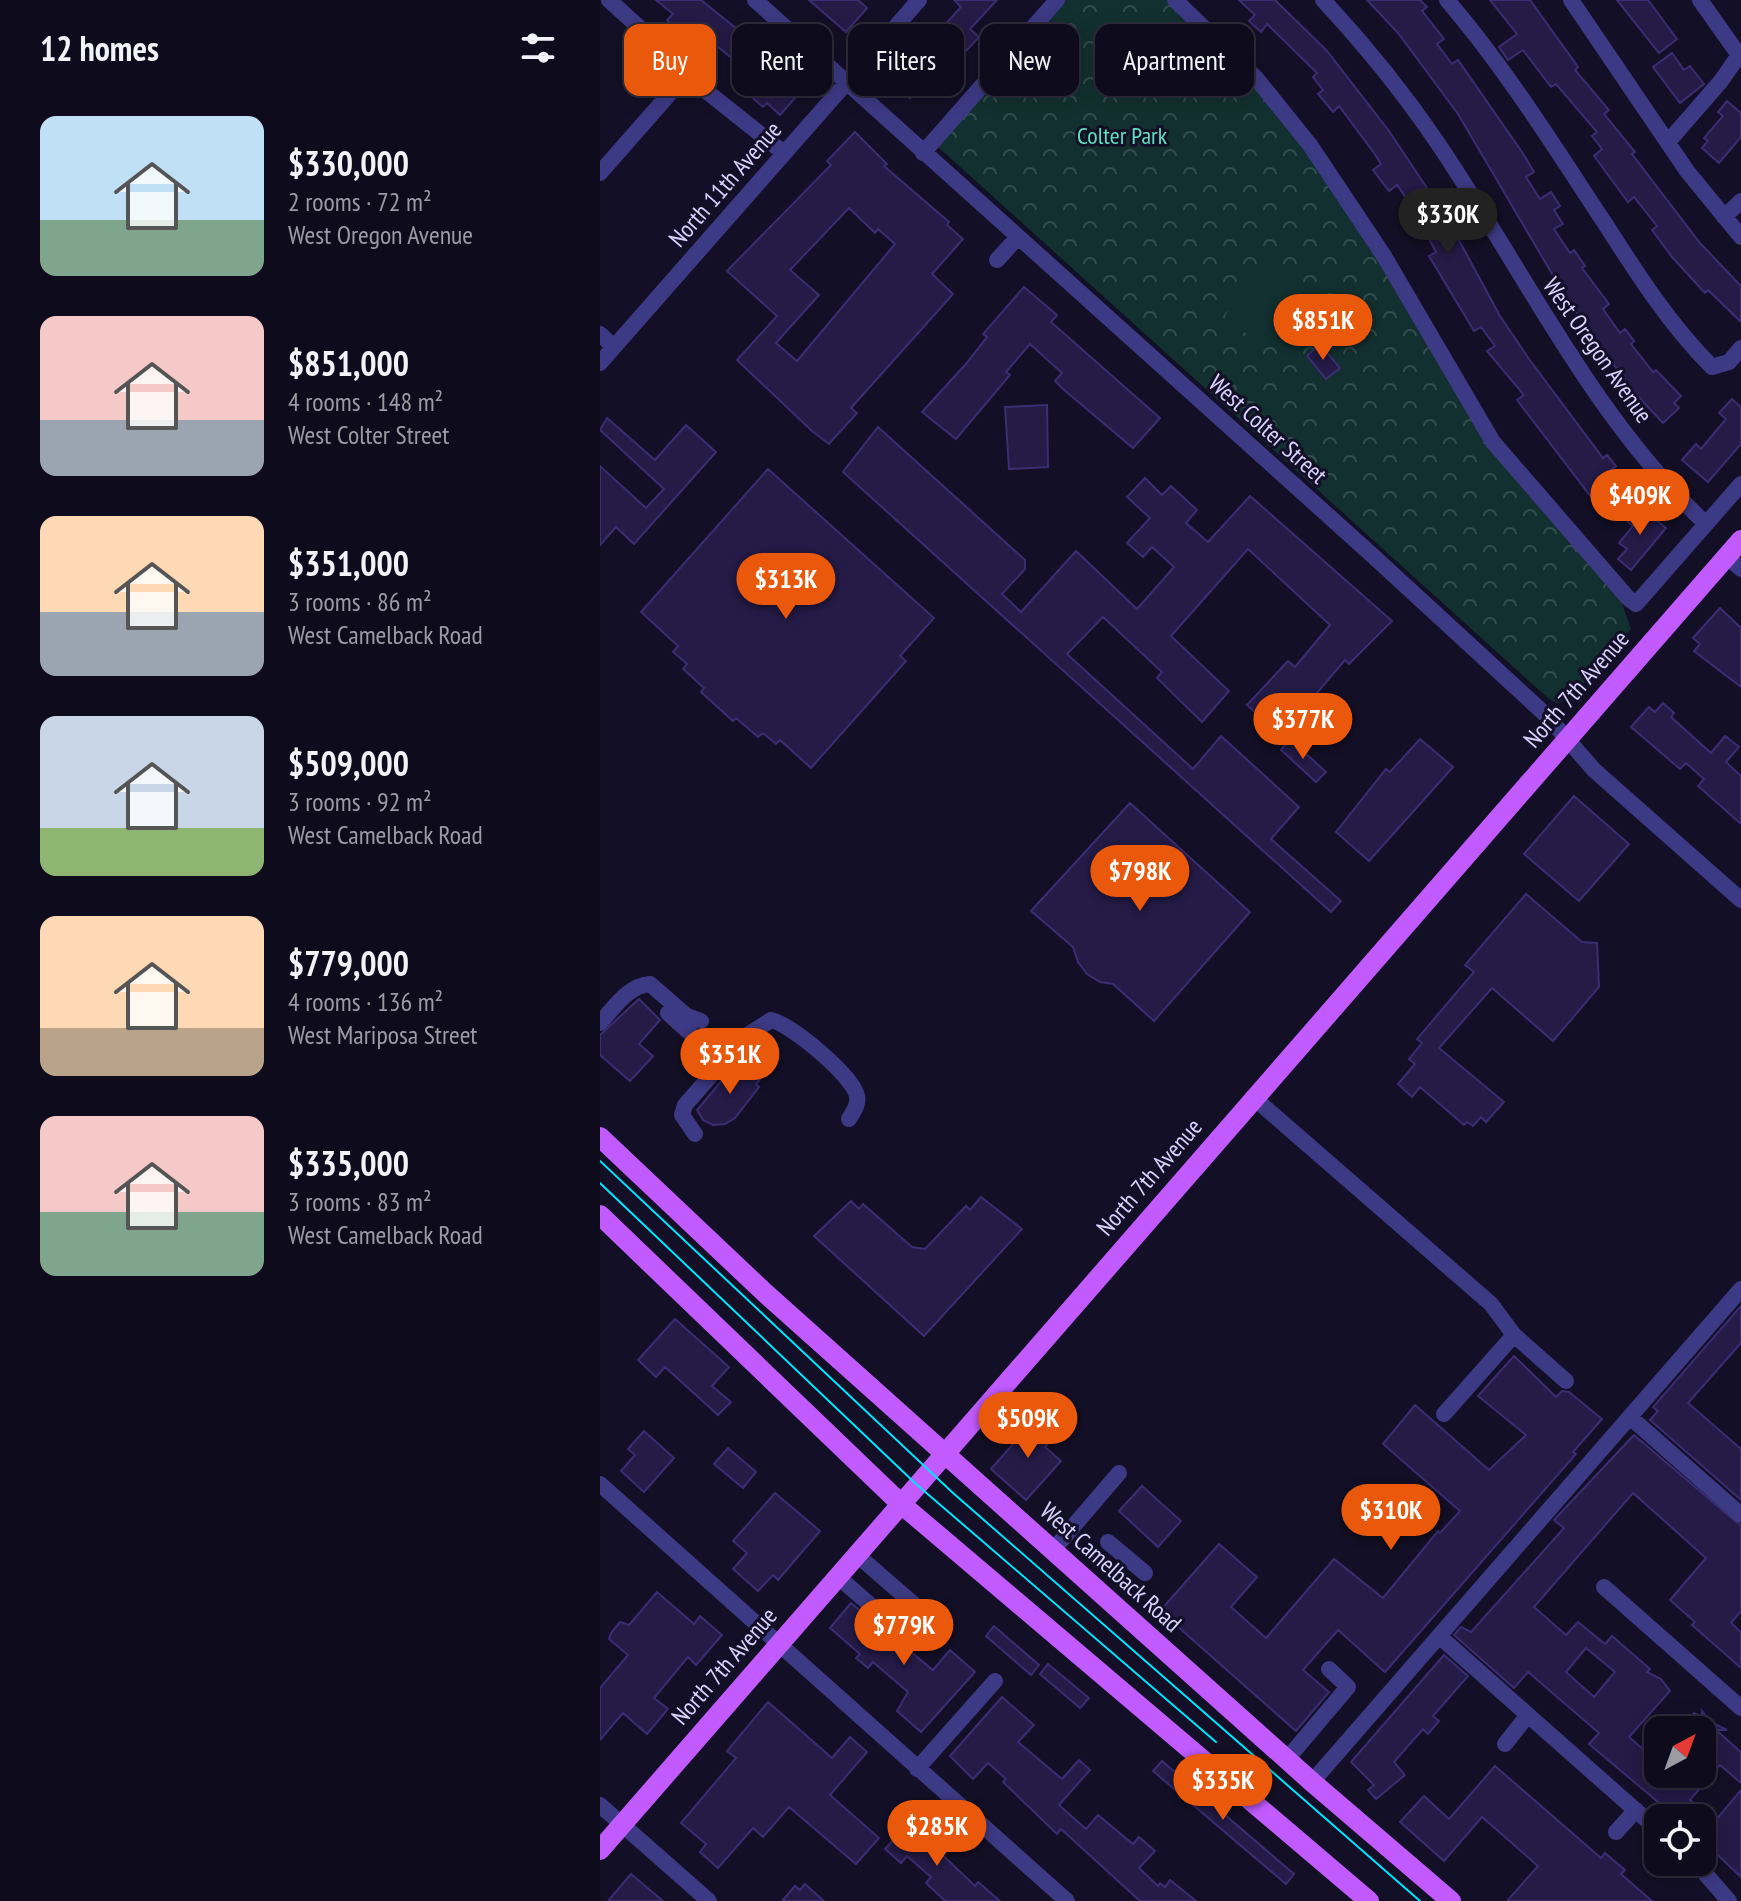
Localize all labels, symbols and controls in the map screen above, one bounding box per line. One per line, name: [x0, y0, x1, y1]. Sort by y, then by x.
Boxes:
chip: Buy: [624, 24, 716, 96]
chip: Rent: [732, 24, 832, 96]
chip: Filters: [848, 24, 964, 96]
chip: New: [980, 24, 1079, 96]
chip: Apartment: [1095, 24, 1254, 96]
text: 12 homes: [40, 26, 159, 70]
icon: filters: [516, 26, 560, 70]
street label: North 11th Avenue: [662, 115, 788, 253]
park label: Colter Park: [1077, 120, 1168, 151]
text: $330,000: [288, 141, 409, 185]
icon: home: [104, 148, 200, 244]
text: 2 rooms · 72 m²: [288, 185, 432, 218]
pin: $330K: [1392, 188, 1504, 256]
text: $330K: [1416, 197, 1480, 230]
text: West Oregon Avenue: [288, 218, 473, 251]
street label: West Oregon Avenue: [1536, 271, 1660, 429]
pin: $851K: [1267, 294, 1379, 362]
text: $851K: [1291, 303, 1355, 336]
text: $851,000: [288, 341, 409, 385]
icon: home: [104, 348, 200, 444]
street label: West Colter Street: [1202, 368, 1334, 491]
text: 4 rooms · 148 m²: [288, 385, 443, 418]
text: West Colter Street: [288, 418, 449, 451]
pin: $409K: [1584, 469, 1696, 537]
text: $409K: [1608, 478, 1672, 511]
text: $351,000: [288, 541, 409, 585]
icon: home: [104, 548, 200, 644]
pin: $313K: [730, 553, 842, 621]
text: $313K: [754, 562, 818, 595]
text: 3 rooms · 86 m²: [288, 585, 432, 618]
text: West Camelback Road: [288, 618, 483, 651]
street label: North 7th Avenue: [1517, 624, 1635, 754]
pin: $377K: [1247, 693, 1359, 761]
text: $377K: [1271, 702, 1335, 735]
text: $509,000: [288, 741, 409, 785]
icon: home: [104, 748, 200, 844]
text: 3 rooms · 92 m²: [288, 785, 432, 818]
text: West Camelback Road: [288, 818, 483, 851]
pin: $798K: [1084, 845, 1196, 913]
text: $798K: [1108, 854, 1172, 887]
text: $779,000: [288, 941, 409, 985]
icon: home: [104, 948, 200, 1044]
text: 4 rooms · 136 m²: [288, 985, 443, 1018]
text: West Mariposa Street: [288, 1018, 478, 1051]
pin: $351K: [674, 1028, 786, 1096]
text: $351K: [698, 1037, 762, 1070]
street label: North 7th Avenue: [1090, 1112, 1208, 1242]
text: $335,000: [288, 1141, 409, 1185]
icon: home: [104, 1148, 200, 1244]
text: 3 rooms · 83 m²: [288, 1185, 432, 1218]
text: West Camelback Road: [288, 1218, 483, 1251]
pin: $509K: [972, 1392, 1084, 1460]
text: $509K: [996, 1401, 1060, 1434]
pin: $310K: [1335, 1484, 1447, 1552]
text: $310K: [1359, 1493, 1423, 1526]
street label: West Camelback Road: [1034, 1495, 1188, 1639]
pin: $779K: [848, 1599, 960, 1667]
street label: North 7th Avenue: [665, 1601, 783, 1731]
text: $779K: [872, 1608, 936, 1641]
north arrow: [1644, 1716, 1716, 1788]
map controls: [1644, 1716, 1716, 1876]
pin: $335K: [1167, 1754, 1279, 1822]
text: $335K: [1191, 1763, 1255, 1796]
pin: $285K: [881, 1800, 993, 1868]
button: locate: [1644, 1804, 1716, 1876]
text: $285K: [905, 1809, 969, 1842]

